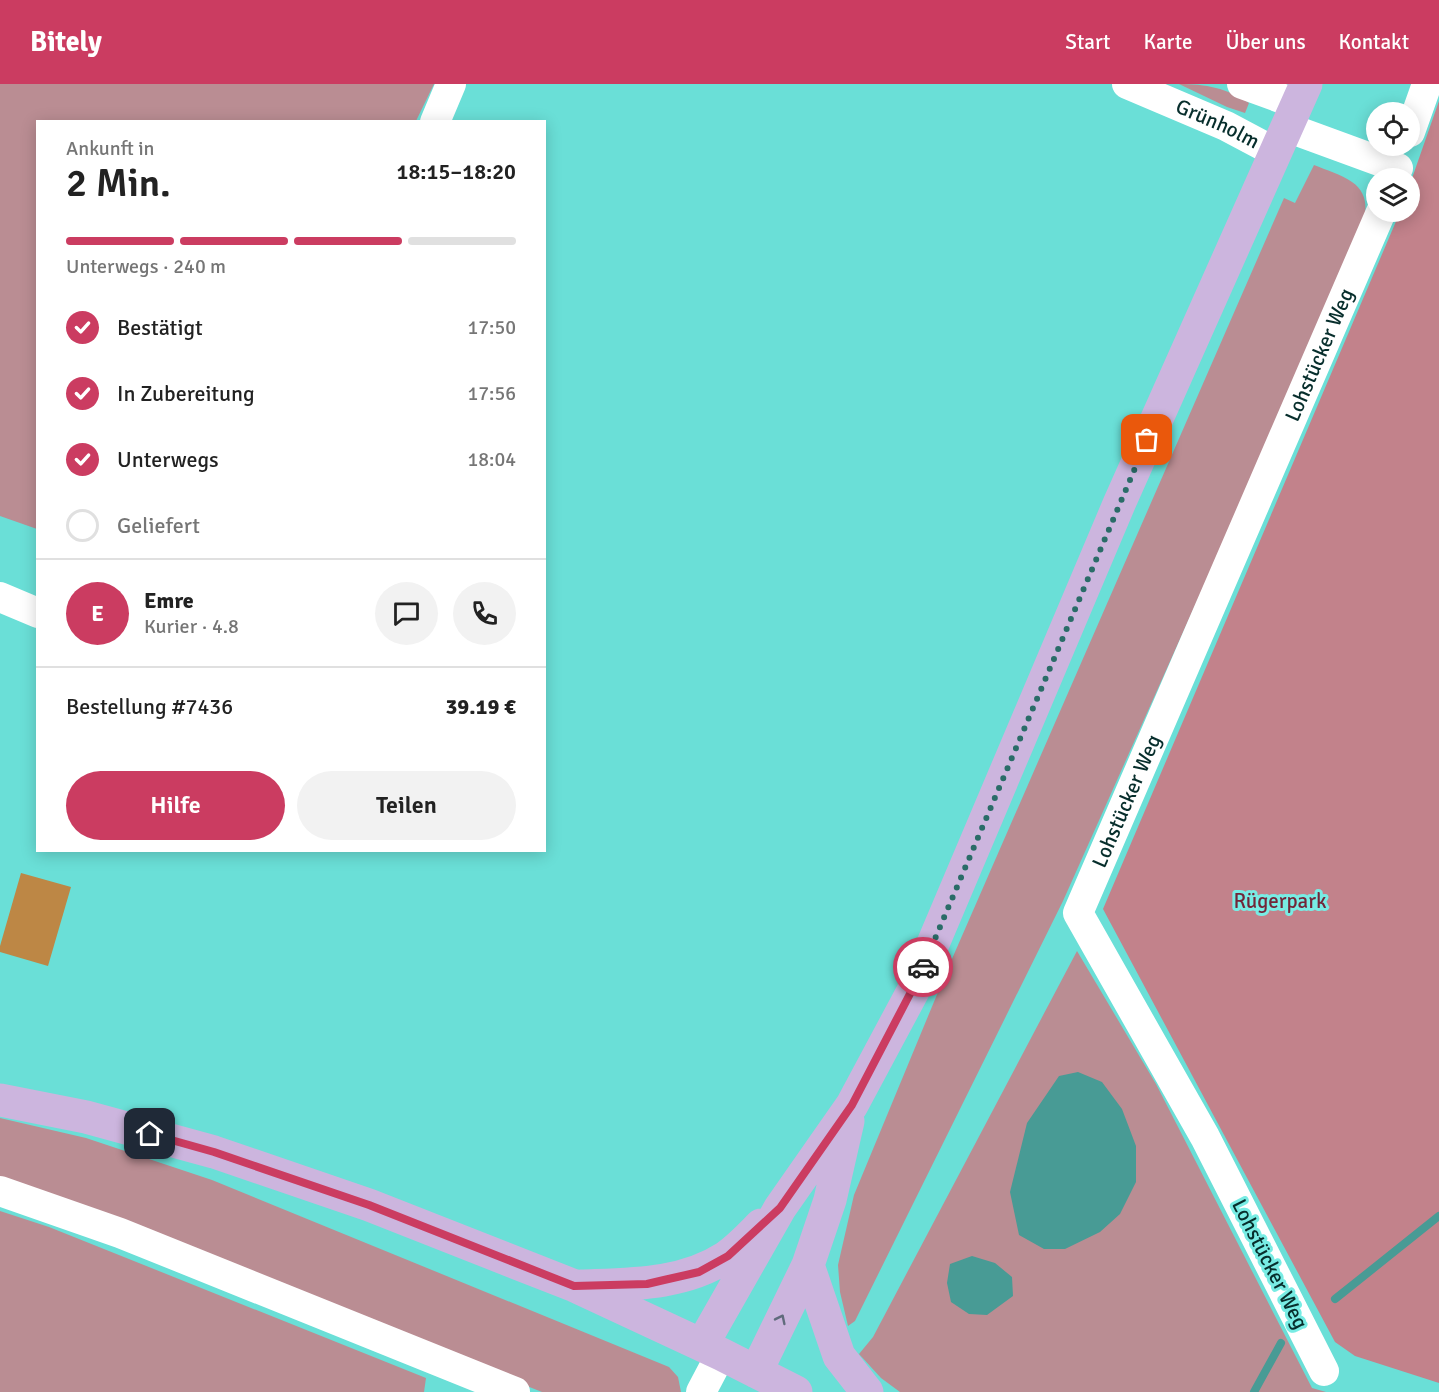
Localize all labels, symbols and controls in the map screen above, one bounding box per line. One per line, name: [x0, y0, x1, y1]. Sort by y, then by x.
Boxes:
text: Bitely: [30, 25, 102, 59]
text: Start: [1065, 29, 1110, 55]
text: Karte: [1143, 29, 1192, 55]
text: Über uns: [1225, 29, 1306, 55]
text: Kontakt: [1339, 29, 1409, 55]
street label: Grünholm: [1172, 93, 1264, 154]
map controls: [1366, 102, 1420, 222]
button: locate: [1366, 102, 1420, 156]
text: Ankunft in: [66, 136, 154, 161]
text: 18:15–18:20: [397, 158, 516, 185]
text: 2 Min.: [66, 159, 171, 207]
button: layers: [1366, 168, 1420, 222]
text: Unterwegs · 240 m: [66, 254, 226, 279]
street label: Lohstücker Weg: [1279, 284, 1359, 425]
icon: check: [66, 311, 99, 344]
text: Bestätigt: [117, 314, 203, 341]
text: 17:50: [467, 315, 516, 340]
icon: check: [66, 377, 99, 410]
text: In Zubereitung: [117, 380, 255, 407]
text: 17:56: [467, 381, 516, 406]
pin: [1121, 414, 1172, 465]
icon: bag: [1130, 423, 1163, 456]
icon: check: [66, 443, 99, 476]
text: Unterwegs: [117, 446, 219, 473]
text: 18:04: [467, 447, 516, 472]
text: Geliefert: [117, 512, 200, 539]
button: chat: [375, 582, 438, 645]
button: phone: [453, 582, 516, 645]
text: Emre: [144, 587, 194, 614]
text: E: [91, 600, 104, 627]
text: Kurier · 4.8: [144, 614, 239, 639]
text: Bestellung #7436: [66, 693, 233, 720]
text: 39.19 €: [445, 693, 516, 720]
street label: Lohstücker Weg: [1086, 731, 1167, 872]
button: Hilfe: [66, 771, 285, 840]
button: Teilen: [297, 771, 516, 840]
park label: Rügerpark: [1233, 888, 1327, 914]
courier: [893, 937, 953, 997]
icon: car: [907, 951, 940, 984]
pin: [124, 1108, 175, 1159]
icon: home: [133, 1117, 166, 1150]
street label: Lohstücker Weg: [1226, 1195, 1314, 1333]
one-way arrow: [774, 1315, 786, 1326]

